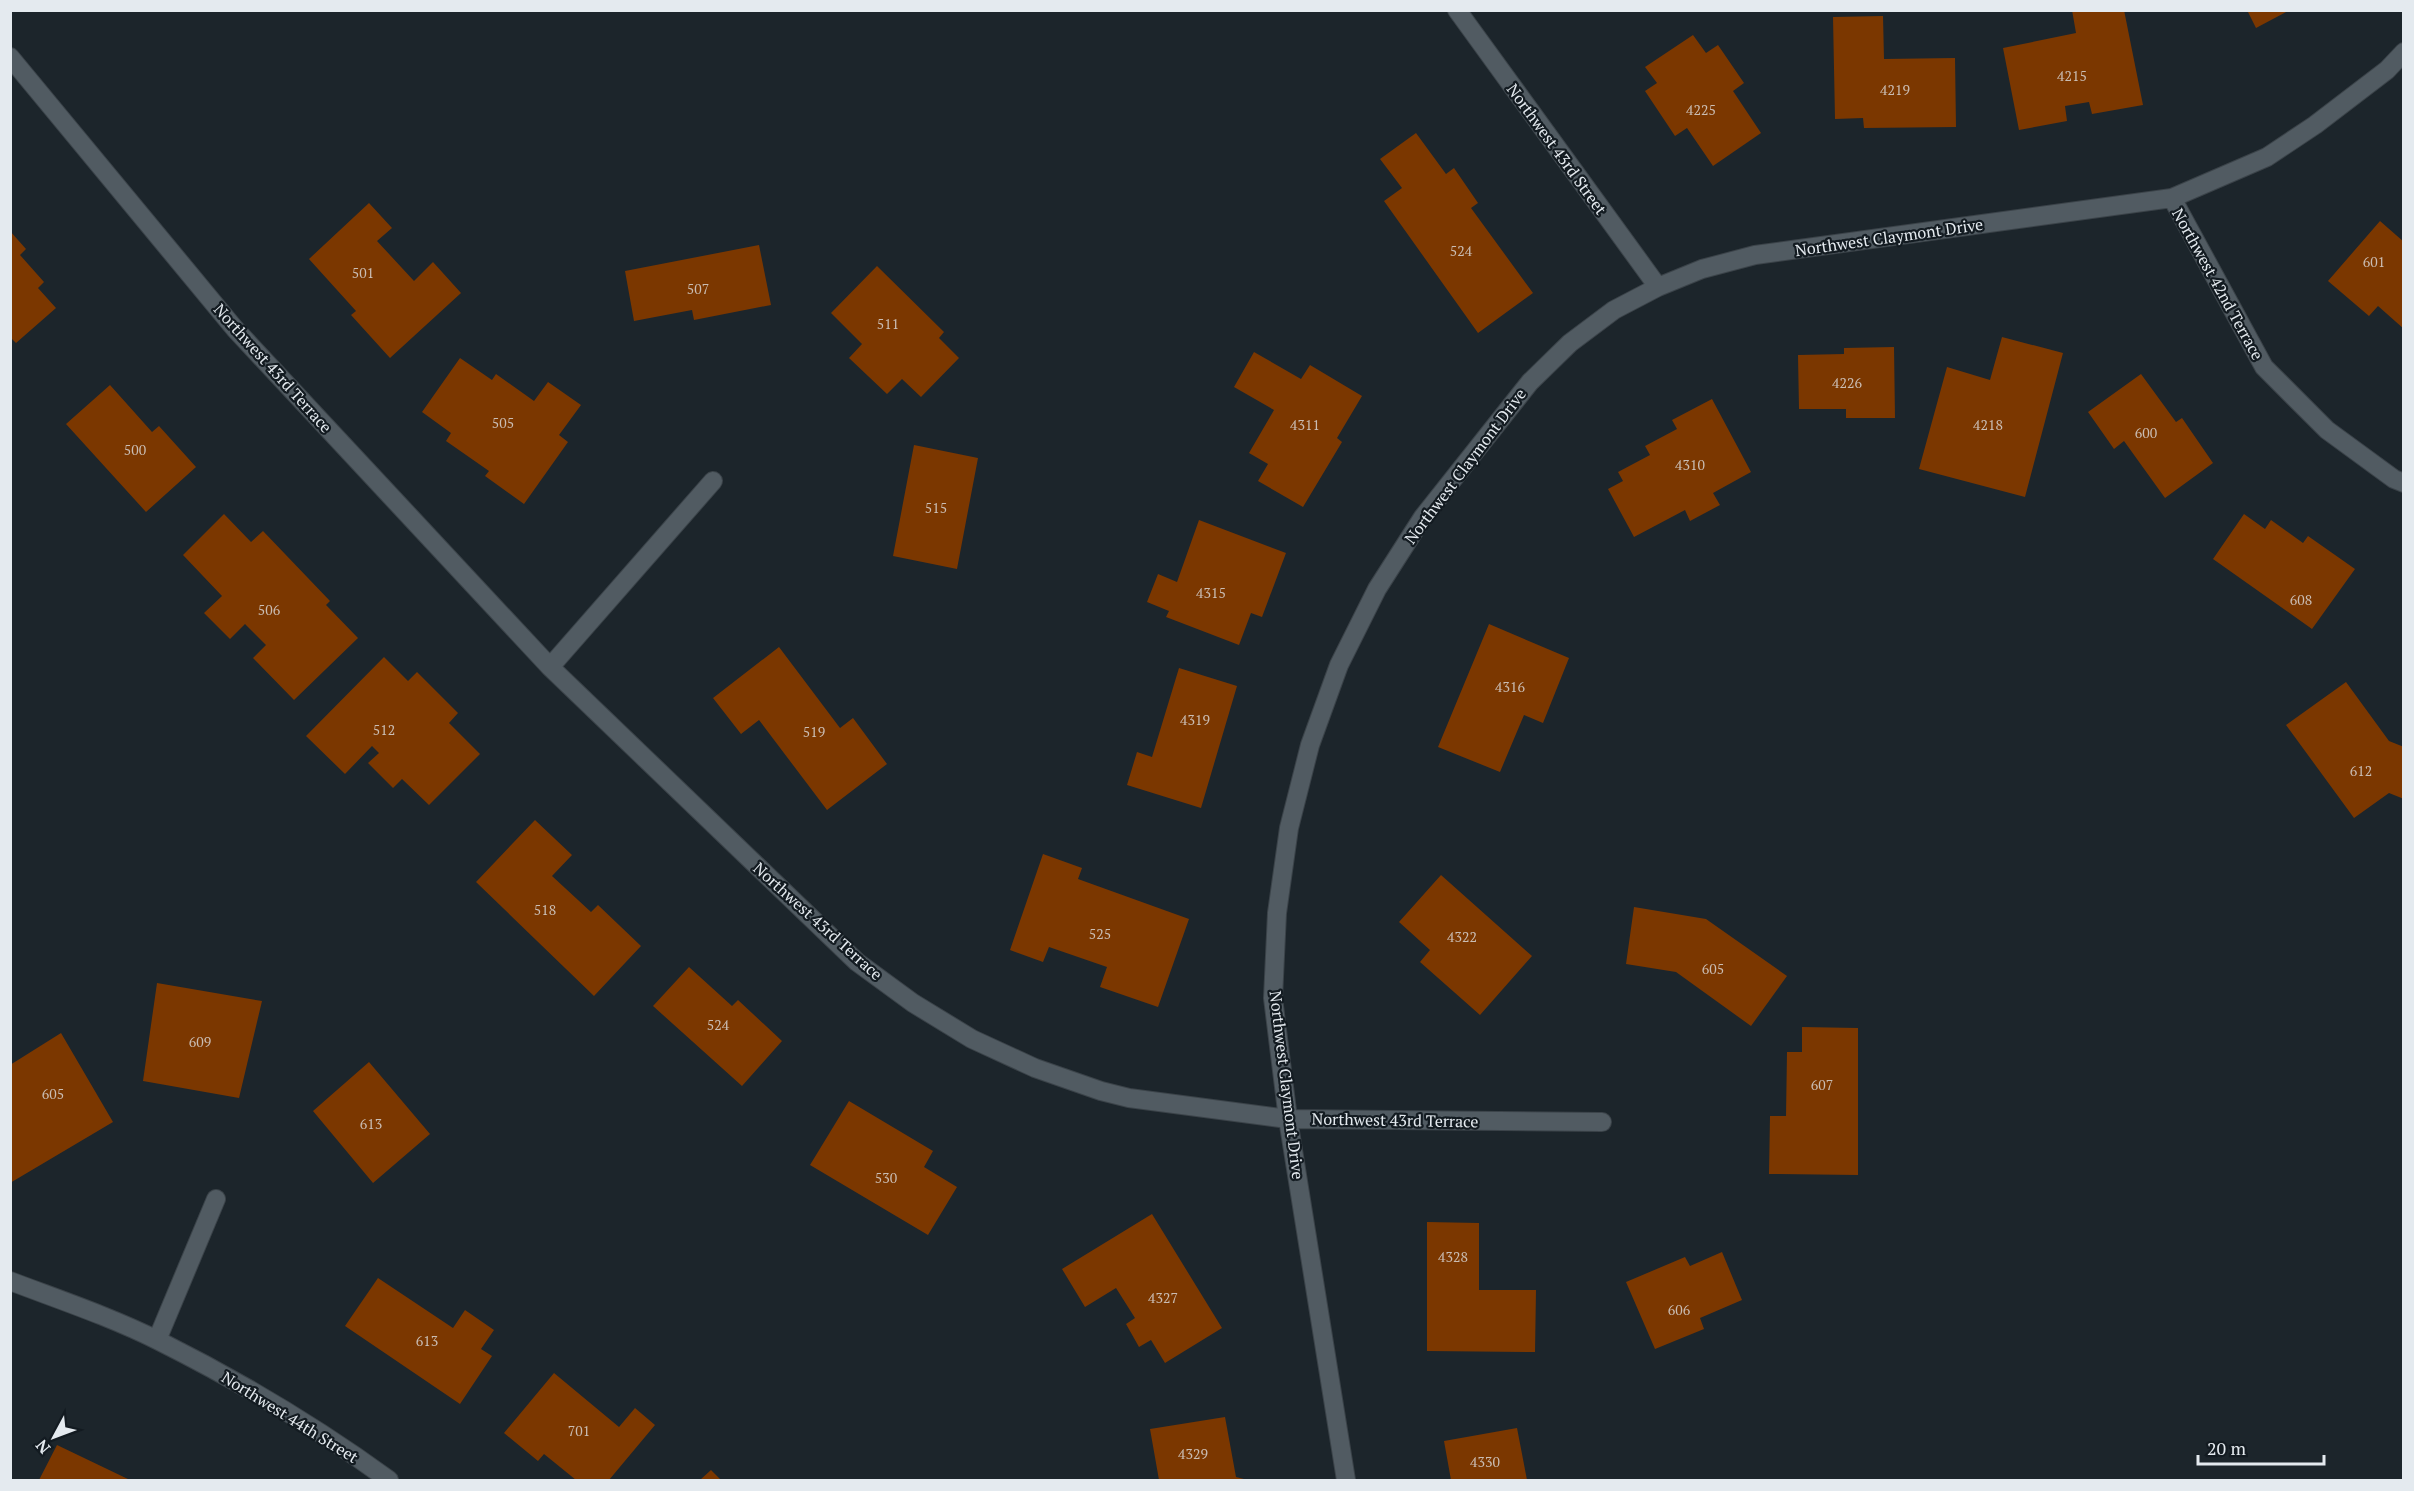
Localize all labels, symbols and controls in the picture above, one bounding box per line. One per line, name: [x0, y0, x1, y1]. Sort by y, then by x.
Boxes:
house number: 4215: [2057, 66, 2087, 85]
street label: Northwest 43rd Street: [1502, 79, 1612, 219]
house number: 4219: [1880, 80, 1910, 99]
house number: 4225: [1686, 100, 1716, 119]
street label: Northwest 42nd Terrace: [2167, 204, 2269, 364]
street label: Northwest Claymont Drive: [1794, 213, 1984, 261]
house number: 524: [1450, 241, 1473, 260]
house number: 601: [2363, 252, 2385, 271]
house number: 501: [352, 263, 374, 282]
house number: 507: [687, 279, 709, 298]
street label: Northwest 43rd Terrace: [209, 299, 337, 437]
house number: 511: [877, 314, 899, 333]
house number: 4226: [1832, 373, 1862, 392]
street label: Northwest Claymont Drive: [1399, 384, 1531, 548]
house number: 505: [492, 413, 514, 432]
house number: 4311: [1290, 415, 1320, 434]
house number: 4218: [1973, 415, 2003, 434]
house number: 600: [2135, 423, 2157, 442]
house number: 500: [124, 440, 146, 459]
house number: 4310: [1675, 455, 1705, 474]
house number: 515: [925, 498, 947, 517]
house number: 4315: [1196, 583, 1226, 602]
house number: 608: [2290, 590, 2312, 609]
house number: 506: [258, 600, 281, 619]
house number: 4316: [1495, 677, 1525, 696]
house number: 4319: [1180, 710, 1210, 729]
house number: 512: [373, 720, 395, 739]
house number: 519: [803, 722, 825, 741]
house number: 612: [2350, 761, 2372, 780]
street label: Northwest 43rd Terrace: [749, 857, 887, 985]
house number: 518: [534, 900, 556, 919]
house number: 525: [1089, 924, 1111, 943]
house number: 4322: [1447, 927, 1477, 946]
house number: 605: [1702, 959, 1724, 978]
street label: Northwest Claymont Drive: [1265, 990, 1309, 1180]
house number: 524: [707, 1015, 730, 1034]
house number: 609: [189, 1032, 211, 1051]
house number: 607: [1811, 1075, 1833, 1094]
house number: 605: [42, 1084, 64, 1103]
street label: Northwest 43rd Terrace: [1311, 1108, 1479, 1132]
house number: 613: [360, 1114, 382, 1133]
house number: 530: [875, 1168, 897, 1187]
house number: 4328: [1438, 1247, 1468, 1266]
house number: 4327: [1148, 1288, 1178, 1307]
house number: 606: [1668, 1300, 1691, 1319]
house number: 613: [416, 1331, 438, 1350]
street label: Northwest 44th Street: [217, 1366, 363, 1468]
north arrow: [24, 1407, 84, 1467]
house number: 701: [568, 1421, 590, 1440]
scale bar: [2198, 1428, 2324, 1466]
text: N: [30, 1435, 55, 1459]
text: 20 m: [2207, 1436, 2247, 1460]
house number: 4329: [1178, 1444, 1208, 1463]
house number: 4330: [1470, 1452, 1500, 1471]

